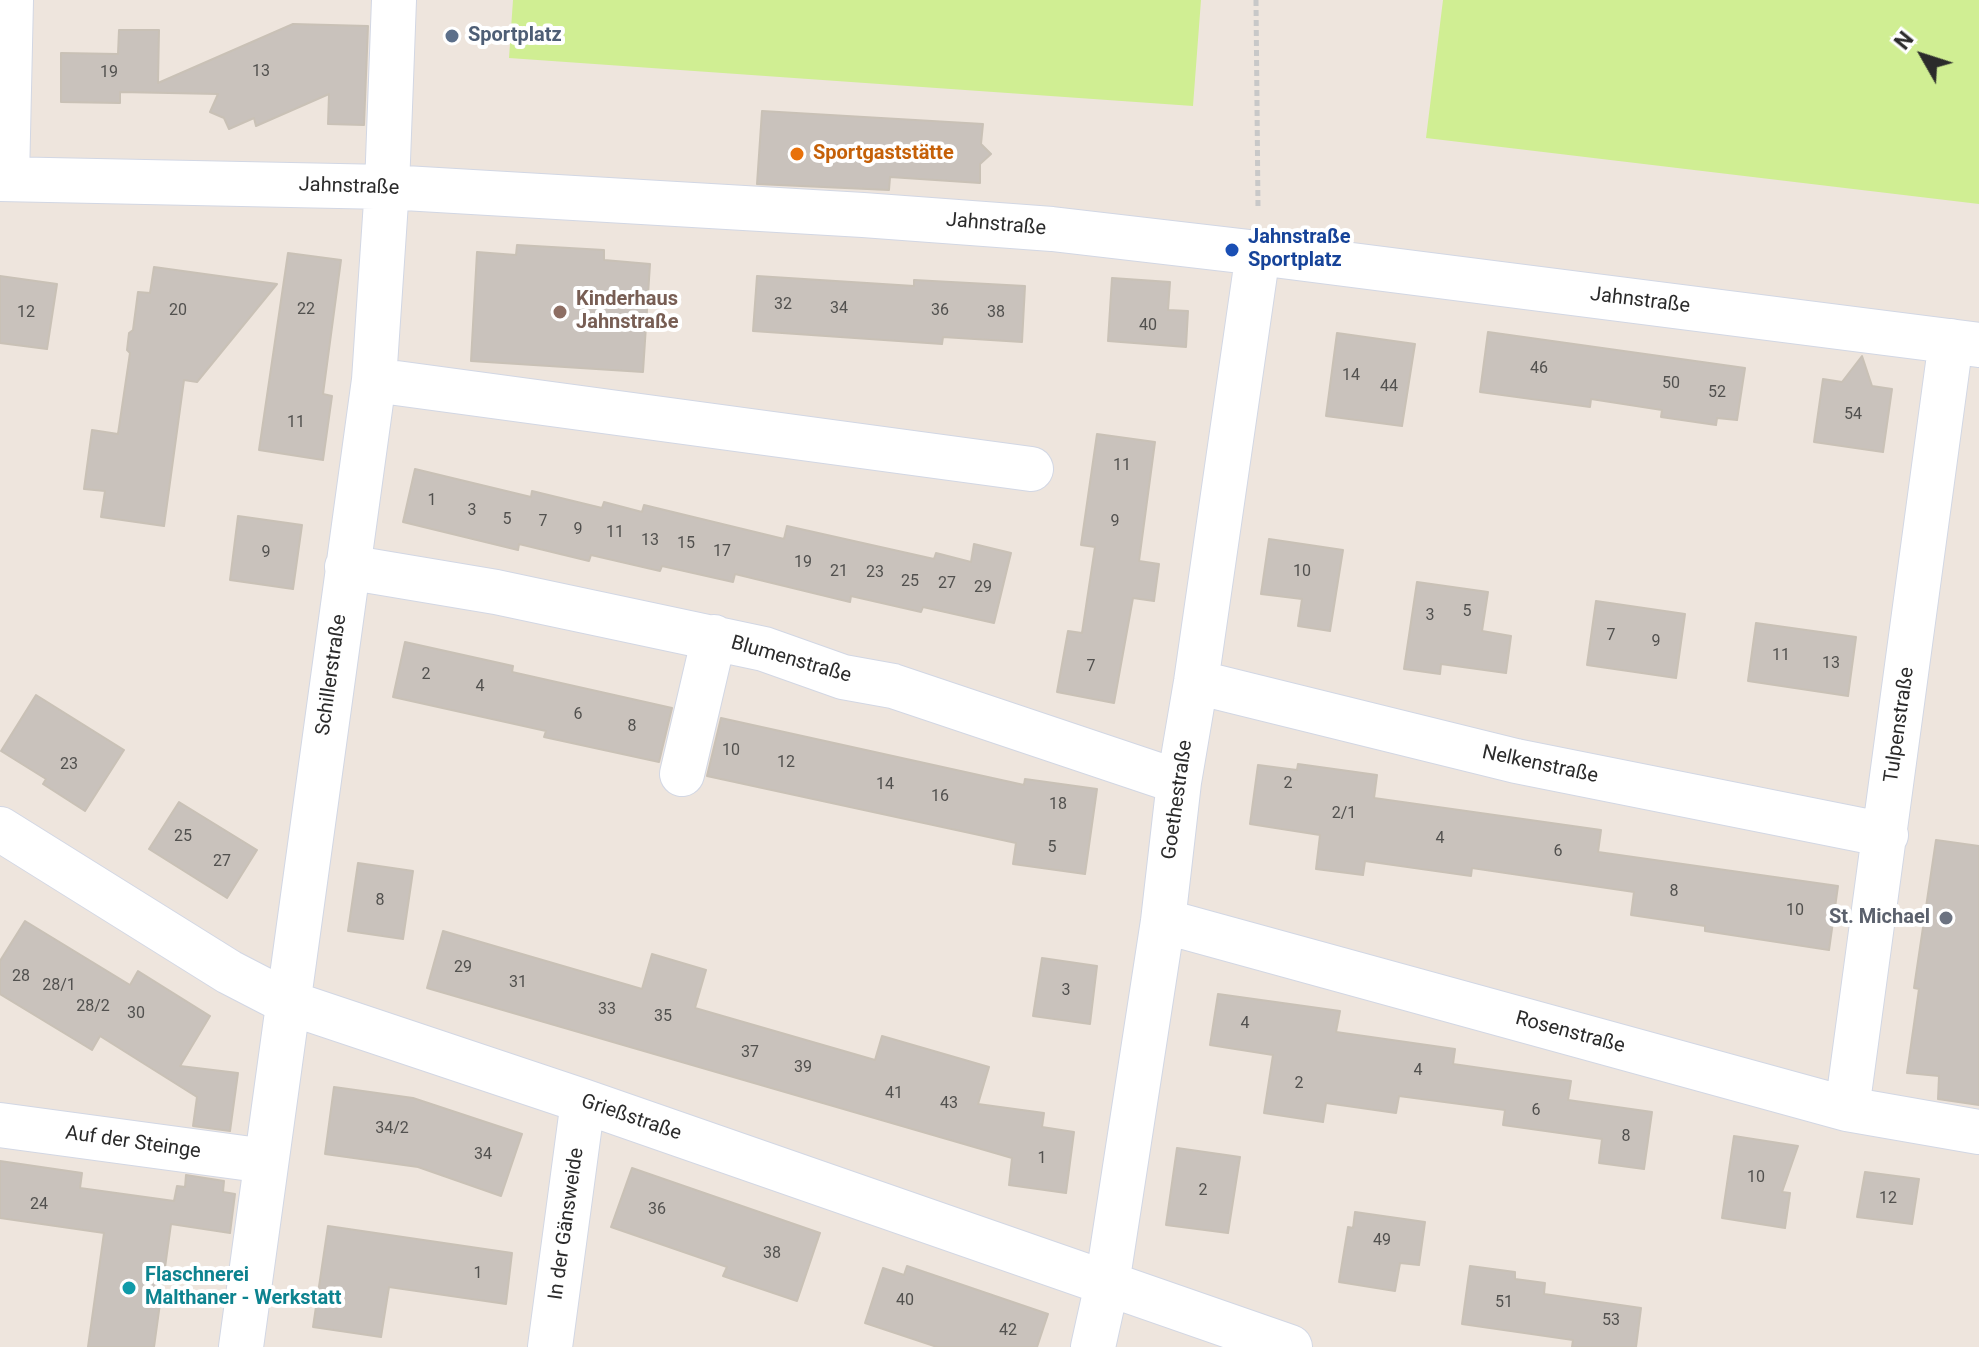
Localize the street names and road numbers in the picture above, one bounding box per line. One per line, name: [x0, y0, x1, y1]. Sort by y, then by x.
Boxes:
street label: Jahnstraße: [298, 173, 400, 201]
street label: Jahnstraße: [945, 209, 1047, 241]
street label: Jahnstraße: [1589, 283, 1691, 319]
street label: Schillerstraße: [312, 613, 352, 737]
street label: Blumenstraße: [728, 631, 854, 689]
street label: Tulpenstraße: [1880, 666, 1920, 784]
street label: Goethestraße: [1158, 739, 1198, 861]
street label: Nelkenstraße: [1480, 741, 1600, 789]
street label: Rosenstraße: [1513, 1007, 1627, 1059]
street label: Grießstraße: [578, 1090, 684, 1146]
street label: Auf der Steinge: [64, 1122, 202, 1164]
street label: In der Gänsweide: [544, 1146, 590, 1302]

